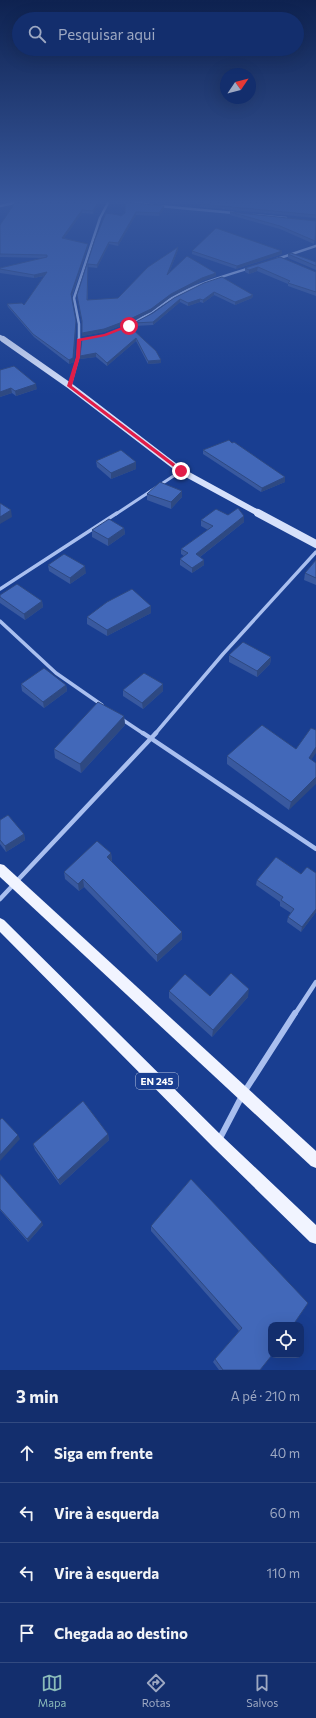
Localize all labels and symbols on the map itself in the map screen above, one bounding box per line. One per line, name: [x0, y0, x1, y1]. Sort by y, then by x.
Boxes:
north arrow: [220, 68, 256, 104]
route start: [120, 317, 138, 335]
route end: [172, 462, 190, 480]
road number: EN 245: [136, 1073, 178, 1089]

